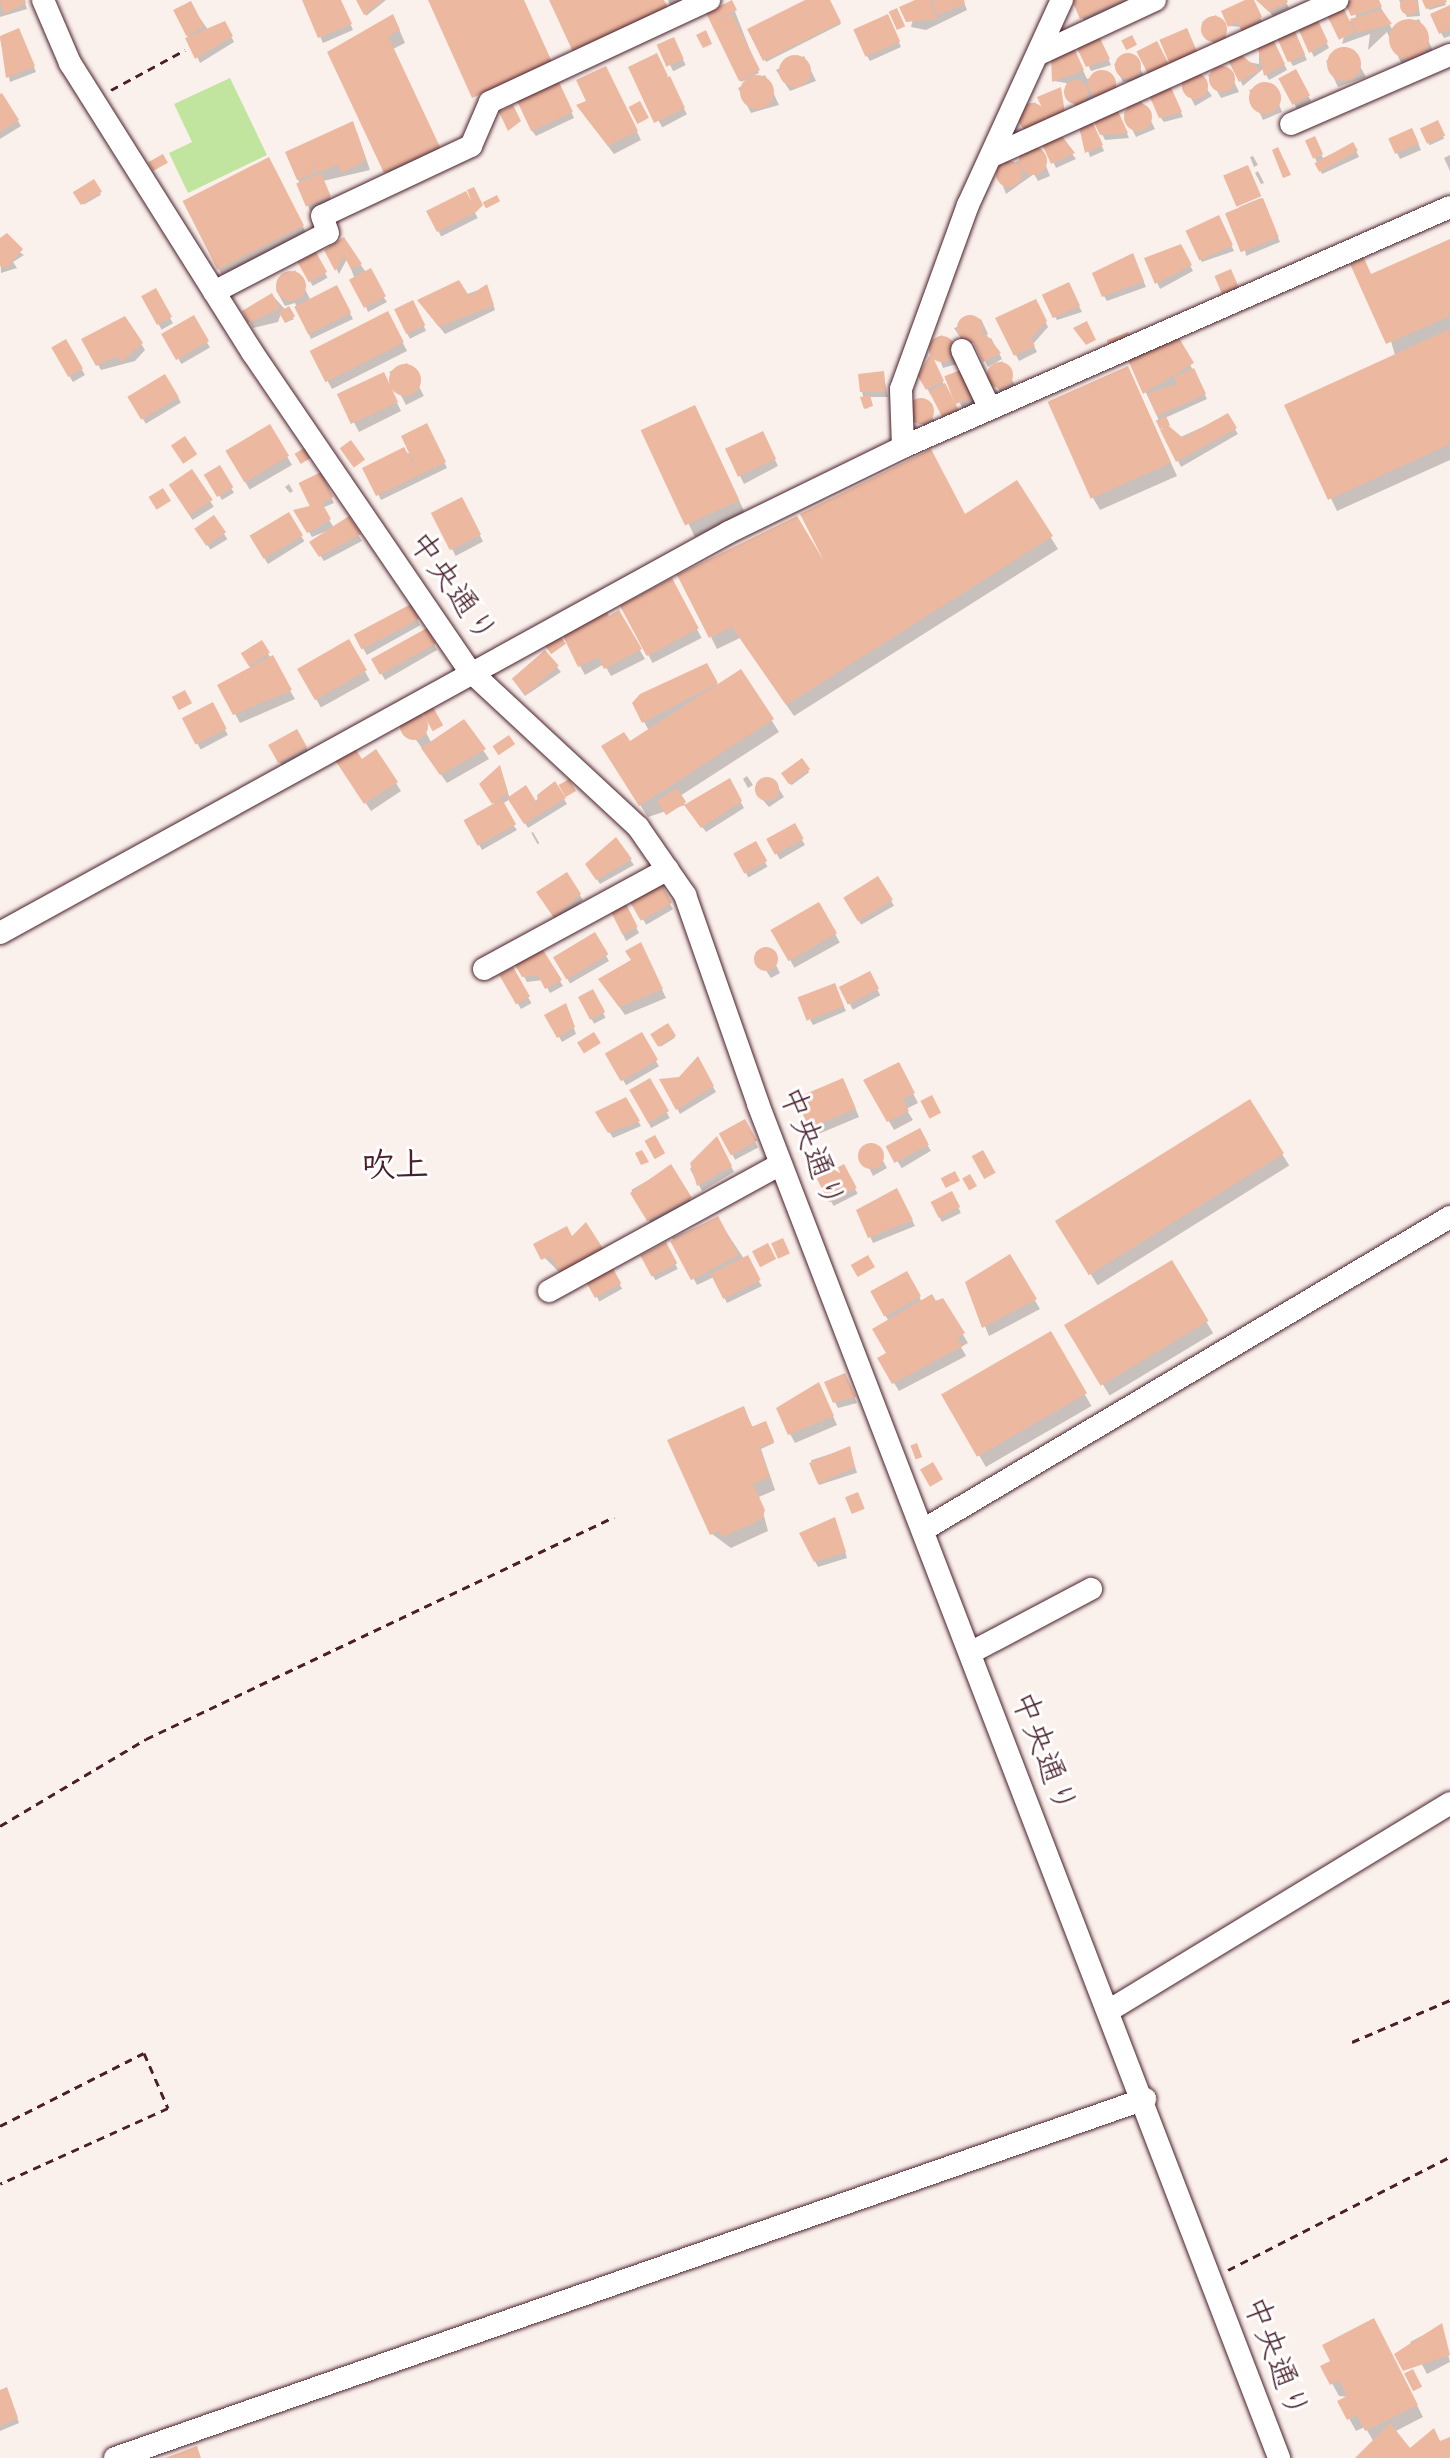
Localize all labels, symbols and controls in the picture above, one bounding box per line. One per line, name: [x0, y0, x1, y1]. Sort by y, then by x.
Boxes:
street label: 中央通り: [400, 525, 504, 651]
street label: 中央通り: [770, 1081, 852, 1215]
district label: 吹上: [361, 1147, 429, 1187]
street label: 中央通り: [1002, 1686, 1084, 1820]
street label: 中央通り: [1234, 2291, 1316, 2425]

